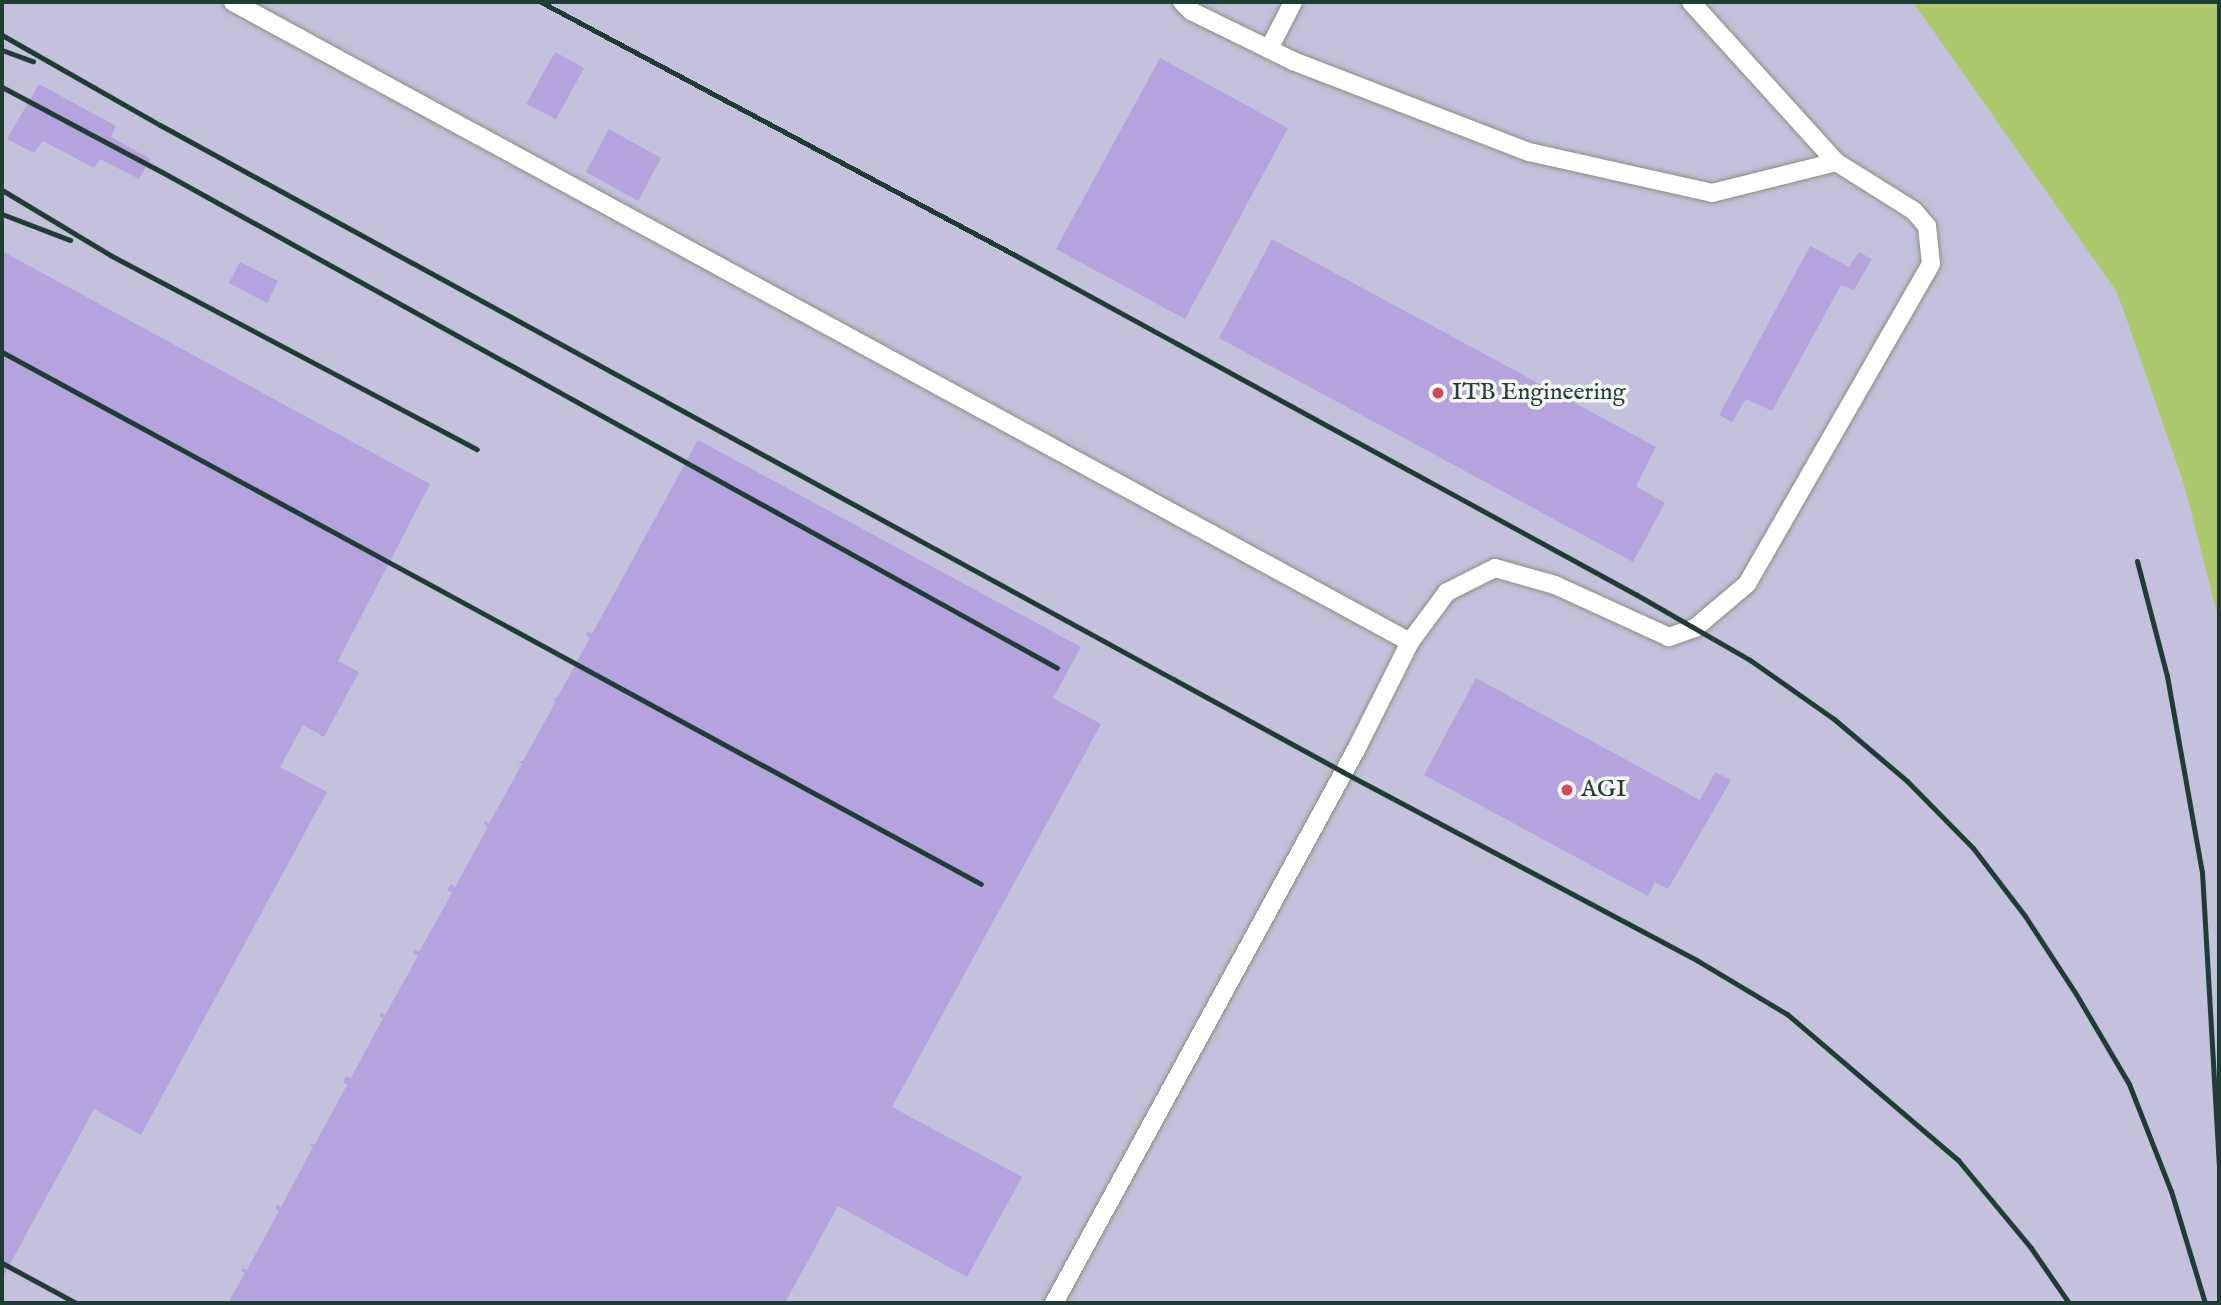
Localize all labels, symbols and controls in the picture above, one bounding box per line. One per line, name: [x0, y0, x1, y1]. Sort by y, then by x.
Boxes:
place label: ITB Engineering: [1452, 379, 1626, 407]
marker: ITB Engineering: [1430, 385, 1446, 401]
place label: AGI: [1581, 776, 1626, 804]
marker: AGI: [1559, 782, 1575, 798]

